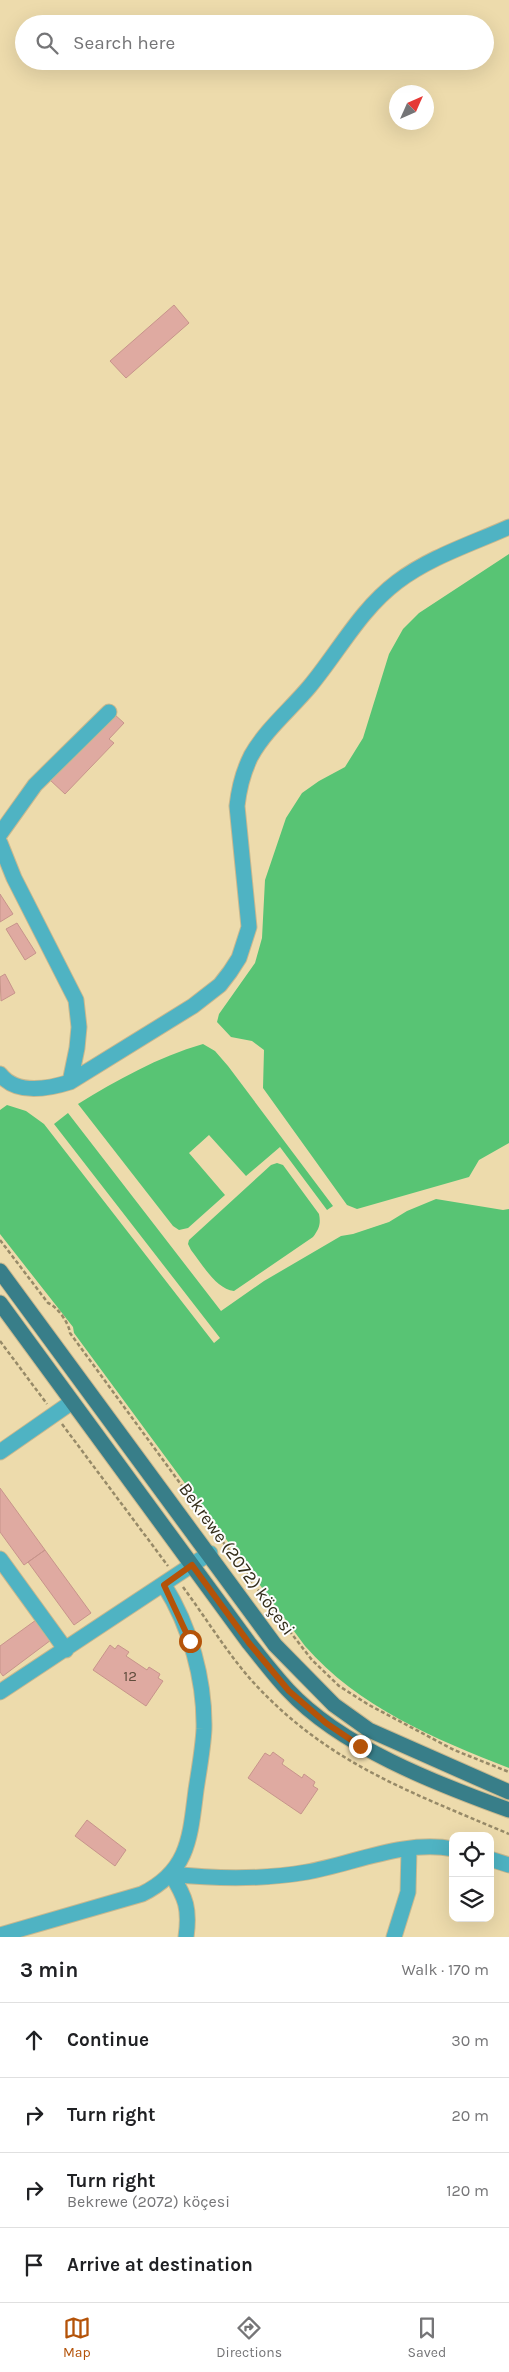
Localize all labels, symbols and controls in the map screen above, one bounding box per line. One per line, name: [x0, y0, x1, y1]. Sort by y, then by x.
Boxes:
search box: [15, 15, 494, 70]
icon: search: [33, 29, 61, 57]
text: Search here: [73, 32, 175, 54]
north arrow: [389, 85, 434, 130]
street label: Bekrewe (2072) köçesi: [174, 1478, 300, 1640]
route start: [179, 1630, 202, 1653]
house number: 12: [123, 1667, 137, 1685]
route end: [349, 1735, 372, 1758]
map controls: [449, 1832, 494, 1922]
button: locate: [449, 1832, 494, 1877]
button: layers: [449, 1877, 494, 1922]
text: 3 min: [20, 1958, 78, 1982]
text: Walk · 170 m: [401, 1960, 489, 1979]
icon: ahead: [20, 2026, 48, 2054]
text: Continue: [67, 2029, 149, 2051]
text: 30 m: [451, 2031, 489, 2050]
icon: right: [20, 2101, 48, 2129]
text: Turn right: [67, 2104, 156, 2126]
text: 20 m: [451, 2106, 489, 2125]
text: Turn right: [67, 2170, 156, 2192]
icon: right: [20, 2176, 48, 2204]
text: 120 m: [446, 2181, 489, 2200]
text: Bekrewe (2072) köçesi: [67, 2192, 230, 2211]
icon: arrive: [20, 2251, 48, 2279]
text: Arrive at destination: [67, 2254, 253, 2276]
tab: Map: [63, 2314, 91, 2361]
tab: Directions: [216, 2314, 282, 2361]
tab: Saved: [408, 2314, 446, 2361]

